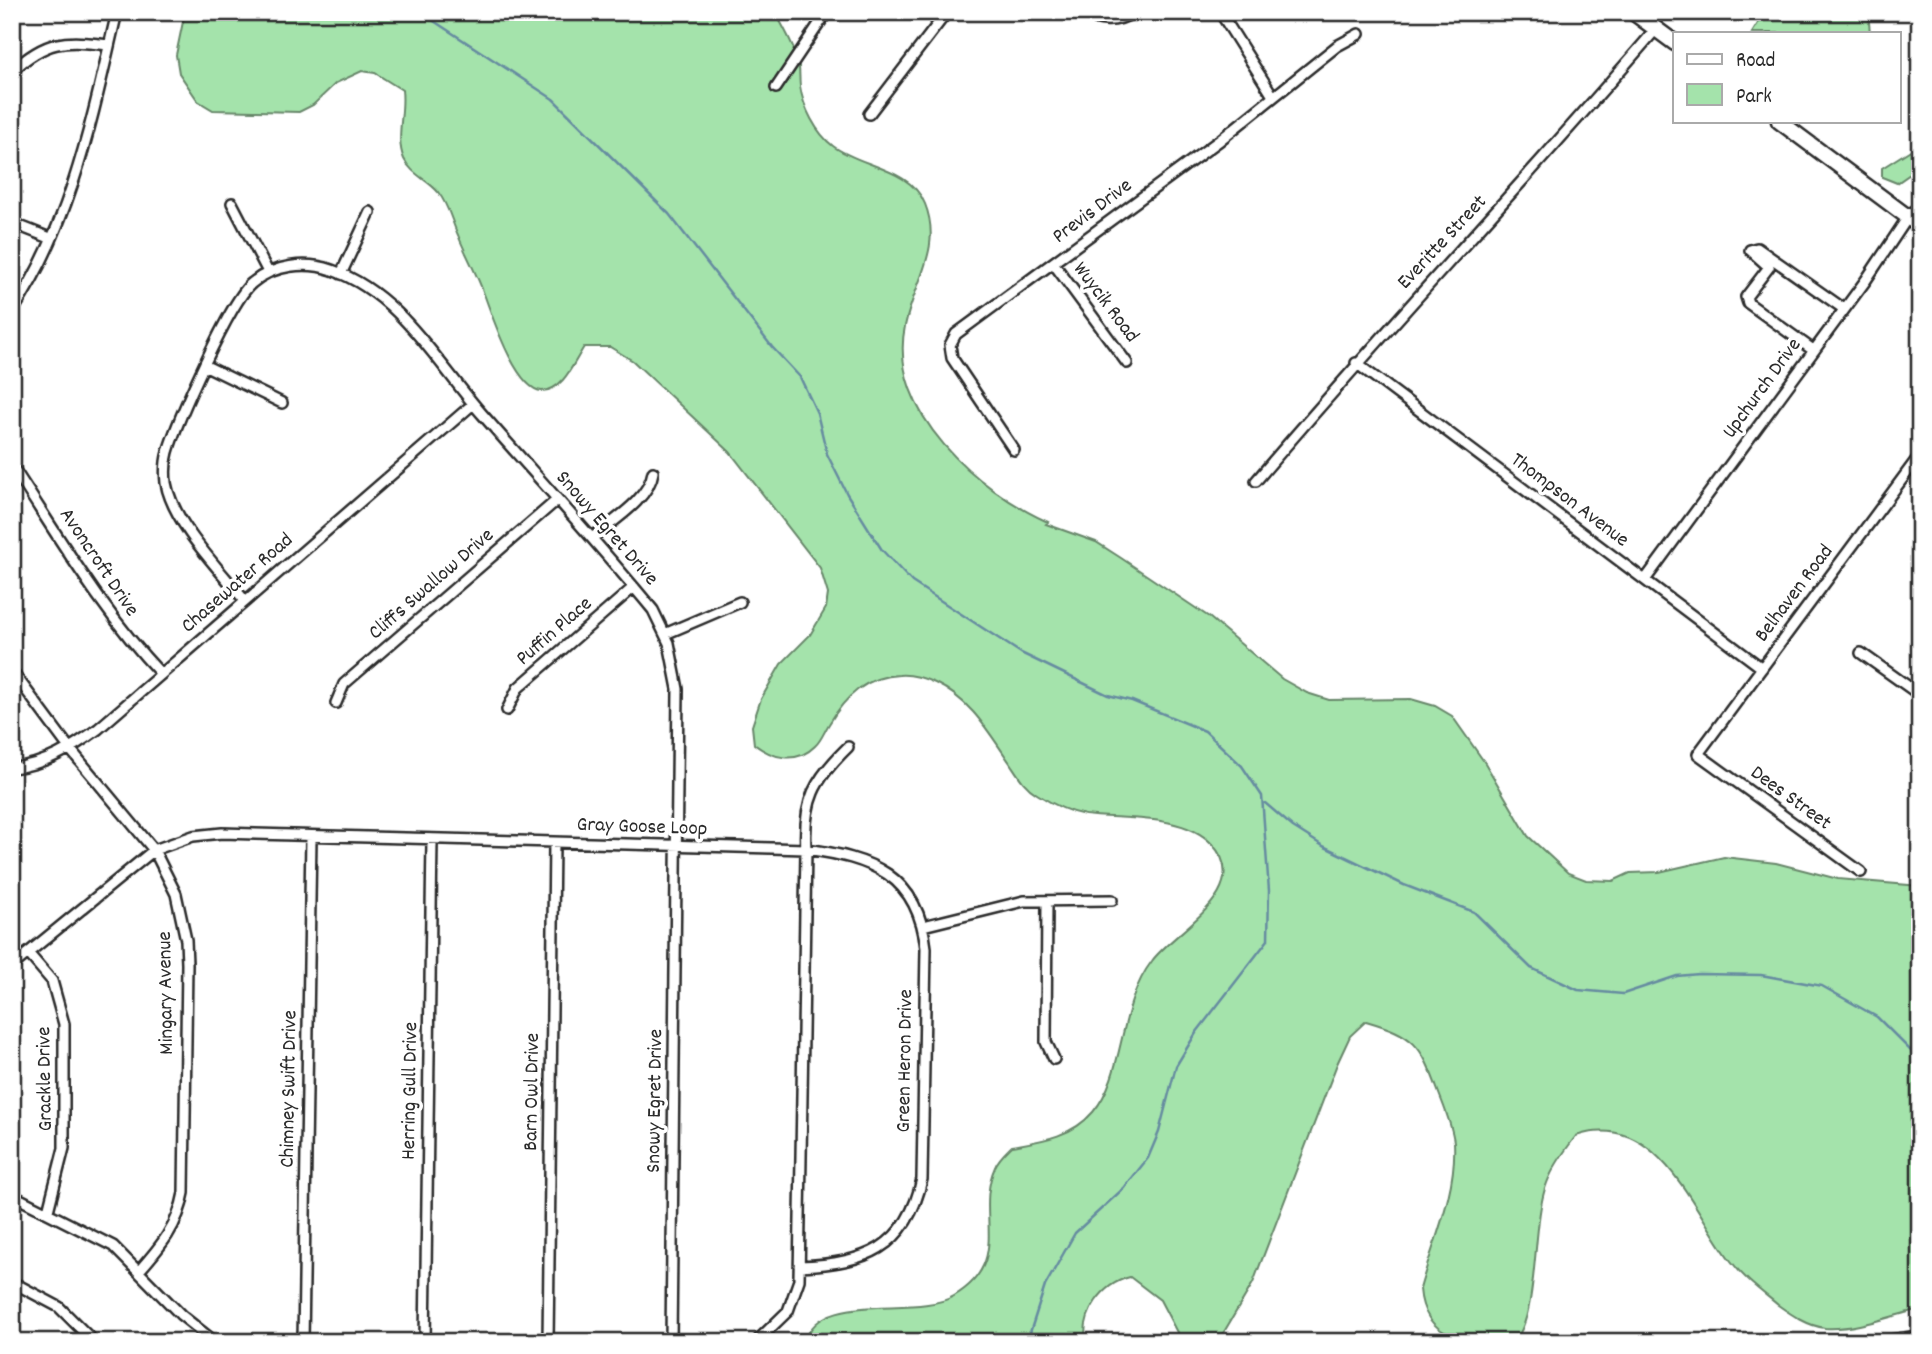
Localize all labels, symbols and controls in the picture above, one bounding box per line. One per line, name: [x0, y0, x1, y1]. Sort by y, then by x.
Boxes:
legend: [1673, 32, 1900, 122]
text: Road: [1736, 47, 1775, 77]
text: Park: [1736, 83, 1772, 113]
street label: Previs Drive: [1047, 172, 1139, 252]
street label: Everitte Street: [1391, 189, 1495, 297]
street label: Wuycik Road: [1065, 256, 1145, 350]
street label: Upchurch Drive: [1716, 332, 1810, 446]
street label: Thompson Avenue: [1503, 446, 1635, 556]
street label: Snowy Egret Drive: [547, 465, 665, 593]
street label: Avoncroft Drive: [51, 503, 145, 623]
street label: Cliffs Swallow Drive: [363, 522, 501, 648]
street label: Chasewater Road: [175, 527, 301, 641]
street label: Belhaven Road: [1748, 539, 1842, 649]
street label: Puffin Place: [510, 590, 600, 674]
street label: Dees Street: [1743, 759, 1837, 839]
street label: Gray Goose Loop: [576, 811, 708, 845]
street label: Mingary Avenue: [151, 931, 183, 1055]
street label: Green Heron Drive: [890, 989, 922, 1133]
street label: Chimney Swift Drive: [274, 1010, 306, 1168]
street label: Herring Gull Drive: [395, 1022, 427, 1160]
street label: Grackle Drive: [30, 1026, 62, 1132]
street label: Snowy Egret Drive: [640, 1029, 672, 1173]
street label: Barn Owl Drive: [517, 1033, 549, 1151]

